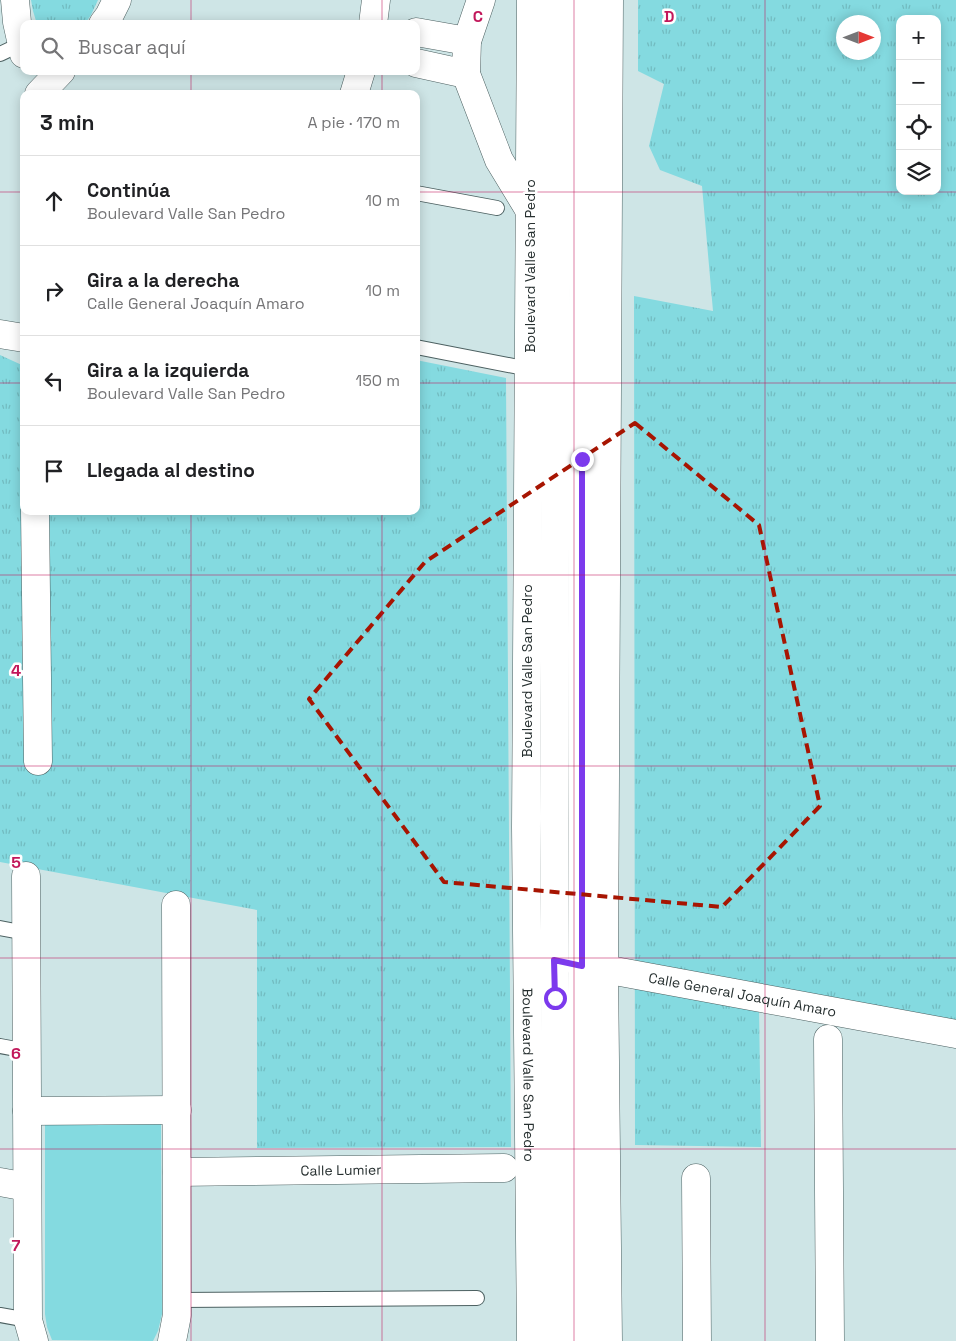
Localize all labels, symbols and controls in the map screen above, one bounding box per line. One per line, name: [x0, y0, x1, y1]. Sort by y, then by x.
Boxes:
text: C: [473, 6, 483, 27]
text: D: [664, 6, 674, 27]
north arrow: [836, 15, 881, 60]
map controls: [896, 15, 941, 195]
button: +: [896, 15, 941, 60]
search box: [20, 20, 420, 75]
icon: search: [38, 34, 66, 62]
text: Buscar aquí: [78, 35, 186, 60]
button: −: [896, 60, 941, 105]
button: locate: [896, 105, 941, 150]
text: 3 min: [40, 109, 95, 136]
text: A pie · 170 m: [307, 112, 400, 133]
button: layers: [896, 150, 941, 195]
text: Continúa: [87, 178, 170, 203]
street label: Boulevard Valle San Pedro: [521, 179, 539, 353]
icon: ahead: [40, 187, 68, 215]
text: 10 m: [365, 190, 400, 211]
text: Boulevard Valle San Pedro: [87, 203, 285, 224]
text: Gira a la derecha: [87, 268, 239, 293]
icon: right: [40, 277, 68, 305]
text: 10 m: [365, 280, 400, 301]
text: Calle General Joaquín Amaro: [87, 293, 305, 314]
text: Gira a la izquierda: [87, 358, 249, 383]
icon: left: [40, 367, 68, 395]
text: 150 m: [356, 370, 400, 391]
text: Boulevard Valle San Pedro: [87, 383, 285, 404]
route end: [571, 448, 594, 471]
icon: arrive: [40, 457, 68, 485]
text: Llegada al destino: [87, 458, 255, 483]
street label: Boulevard Valle San Pedro: [518, 584, 536, 758]
text: 4: [11, 660, 21, 681]
text: 5: [11, 852, 21, 873]
street label: Calle General Joaquín Amaro: [647, 968, 838, 1021]
route start: [544, 987, 567, 1010]
street label: Boulevard Valle San Pedro: [519, 988, 538, 1162]
text: 6: [11, 1043, 21, 1064]
street label: Calle Lumier: [300, 1160, 382, 1179]
text: 7: [12, 1235, 21, 1256]

